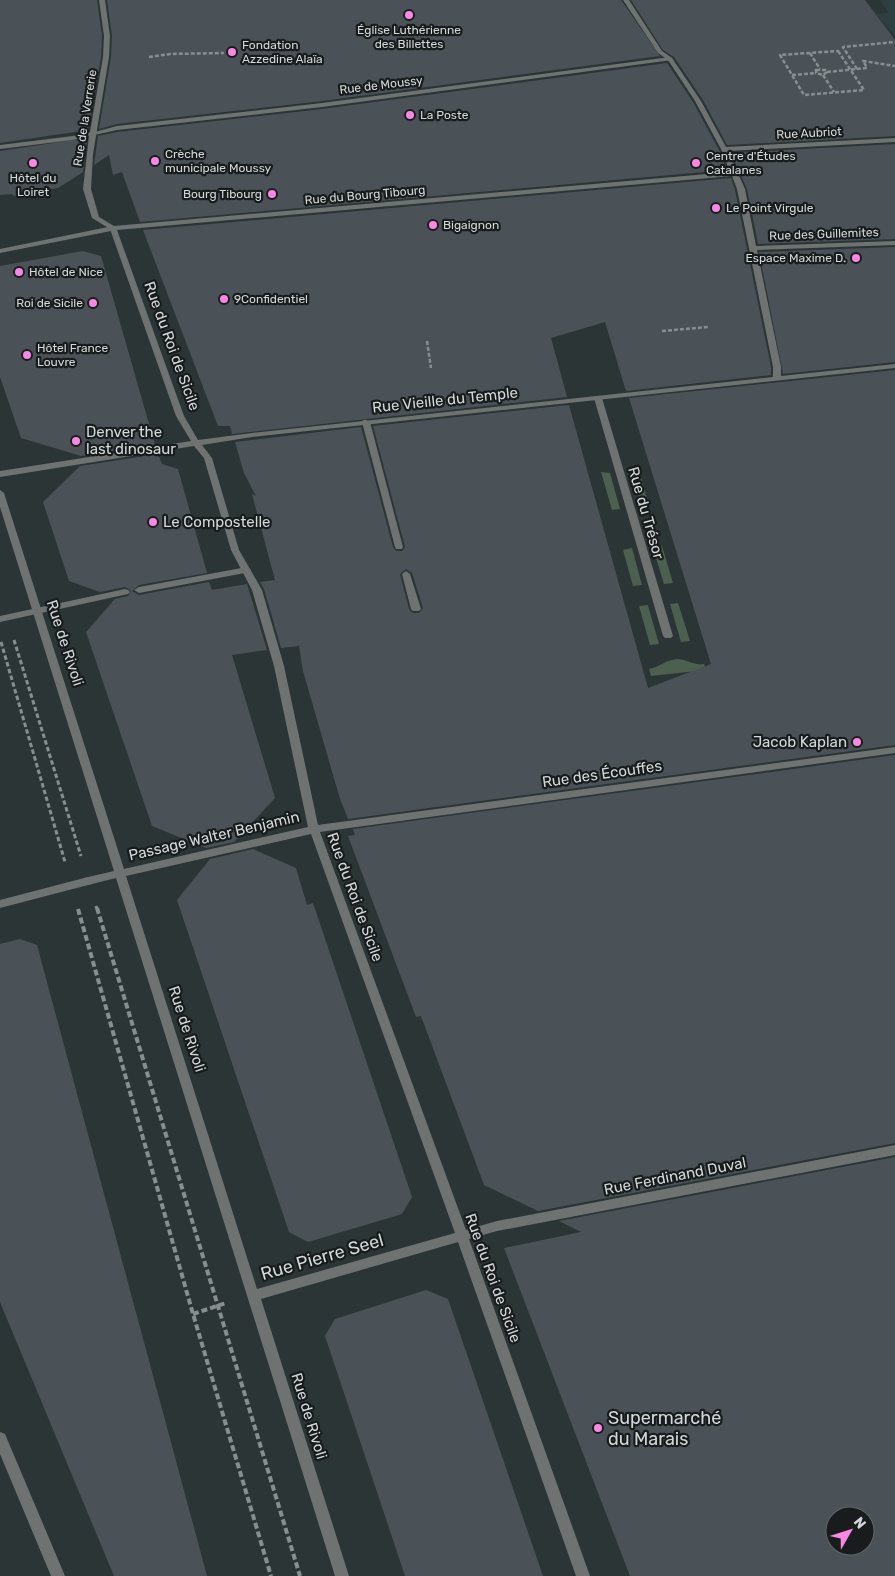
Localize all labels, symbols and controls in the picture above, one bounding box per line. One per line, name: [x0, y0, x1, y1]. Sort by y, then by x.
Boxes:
marker: Église Luthérienne des Billettes: [403, 9, 415, 21]
place label: Église Luthérienne des Billettes: [357, 23, 461, 51]
place label: Fondation Azzedine Alaïa: [242, 38, 323, 66]
marker: Fondation Azzedine Alaïa: [226, 46, 238, 58]
street label: Rue de la Verrerie: [70, 68, 100, 167]
street label: Rue de Moussy: [339, 73, 424, 97]
place label: La Poste: [420, 108, 469, 122]
marker: La Poste: [404, 109, 416, 121]
street label: Rue Aubriot: [776, 124, 842, 142]
place label: Crèche municipale Moussy: [165, 147, 272, 175]
place label: Centre d'Études Catalanes: [706, 149, 796, 177]
marker: Crèche municipale Moussy: [149, 155, 161, 167]
marker: Hôtel du Loiret: [27, 157, 39, 169]
marker: Centre d'Études Catalanes: [690, 157, 702, 169]
place label: Hôtel du Loiret: [9, 171, 57, 199]
street label: Rue du Bourg Tibourg: [304, 183, 426, 207]
place label: Bourg Tibourg: [183, 187, 262, 201]
marker: Bourg Tibourg: [266, 188, 278, 200]
place label: Le Point Virgule: [726, 201, 814, 215]
marker: Le Point Virgule: [710, 202, 722, 214]
place label: Bigaignon: [443, 218, 499, 232]
marker: Bigaignon: [427, 219, 439, 231]
street label: Rue des Guillemites: [769, 225, 879, 243]
place label: Espace Maxime D.: [746, 251, 846, 265]
marker: Espace Maxime D.: [850, 252, 862, 264]
place label: Hôtel de Nice: [29, 265, 103, 279]
marker: Hôtel de Nice: [13, 266, 25, 278]
street label: Rue du Roi de Sicile: [140, 279, 204, 413]
place label: 9Confidentiel: [234, 292, 308, 306]
marker: 9Confidentiel: [218, 293, 230, 305]
place label: Roi de Sicile: [16, 296, 83, 310]
marker: Roi de Sicile: [87, 297, 99, 309]
place label: Hôtel France Louvre: [37, 341, 108, 369]
marker: Hôtel France Louvre: [21, 349, 33, 361]
street label: Rue Vieille du Temple: [371, 383, 519, 417]
place label: Denver the last dinosaur: [86, 423, 176, 458]
marker: Denver the last dinosaur: [70, 435, 82, 447]
street label: Rue du Trésor: [624, 465, 668, 562]
place label: Le Compostelle: [163, 513, 270, 531]
marker: Le Compostelle: [147, 516, 159, 528]
street label: Rue de Rivoli: [43, 598, 87, 688]
place label: Jacob Kaplan: [753, 733, 847, 751]
marker: Jacob Kaplan: [851, 736, 863, 748]
street label: Rue des Écouffes: [541, 757, 663, 791]
street label: Passage Walter Benjamin: [127, 808, 301, 864]
street label: Rue du Roi de Sicile: [323, 830, 387, 964]
street label: Rue de Rivoli: [165, 984, 209, 1074]
street label: Rue Ferdinand Duval: [602, 1153, 748, 1199]
street label: Rue du Roi de Sicile: [461, 1211, 525, 1345]
street label: Rue Pierre Seel: [258, 1229, 386, 1285]
street label: Rue de Rivoli: [287, 1371, 331, 1461]
place label: Supermarché du Marais: [608, 1407, 721, 1450]
marker: Supermarché du Marais: [592, 1422, 604, 1434]
north arrow: [825, 1506, 875, 1556]
text: N: [850, 1514, 869, 1532]

